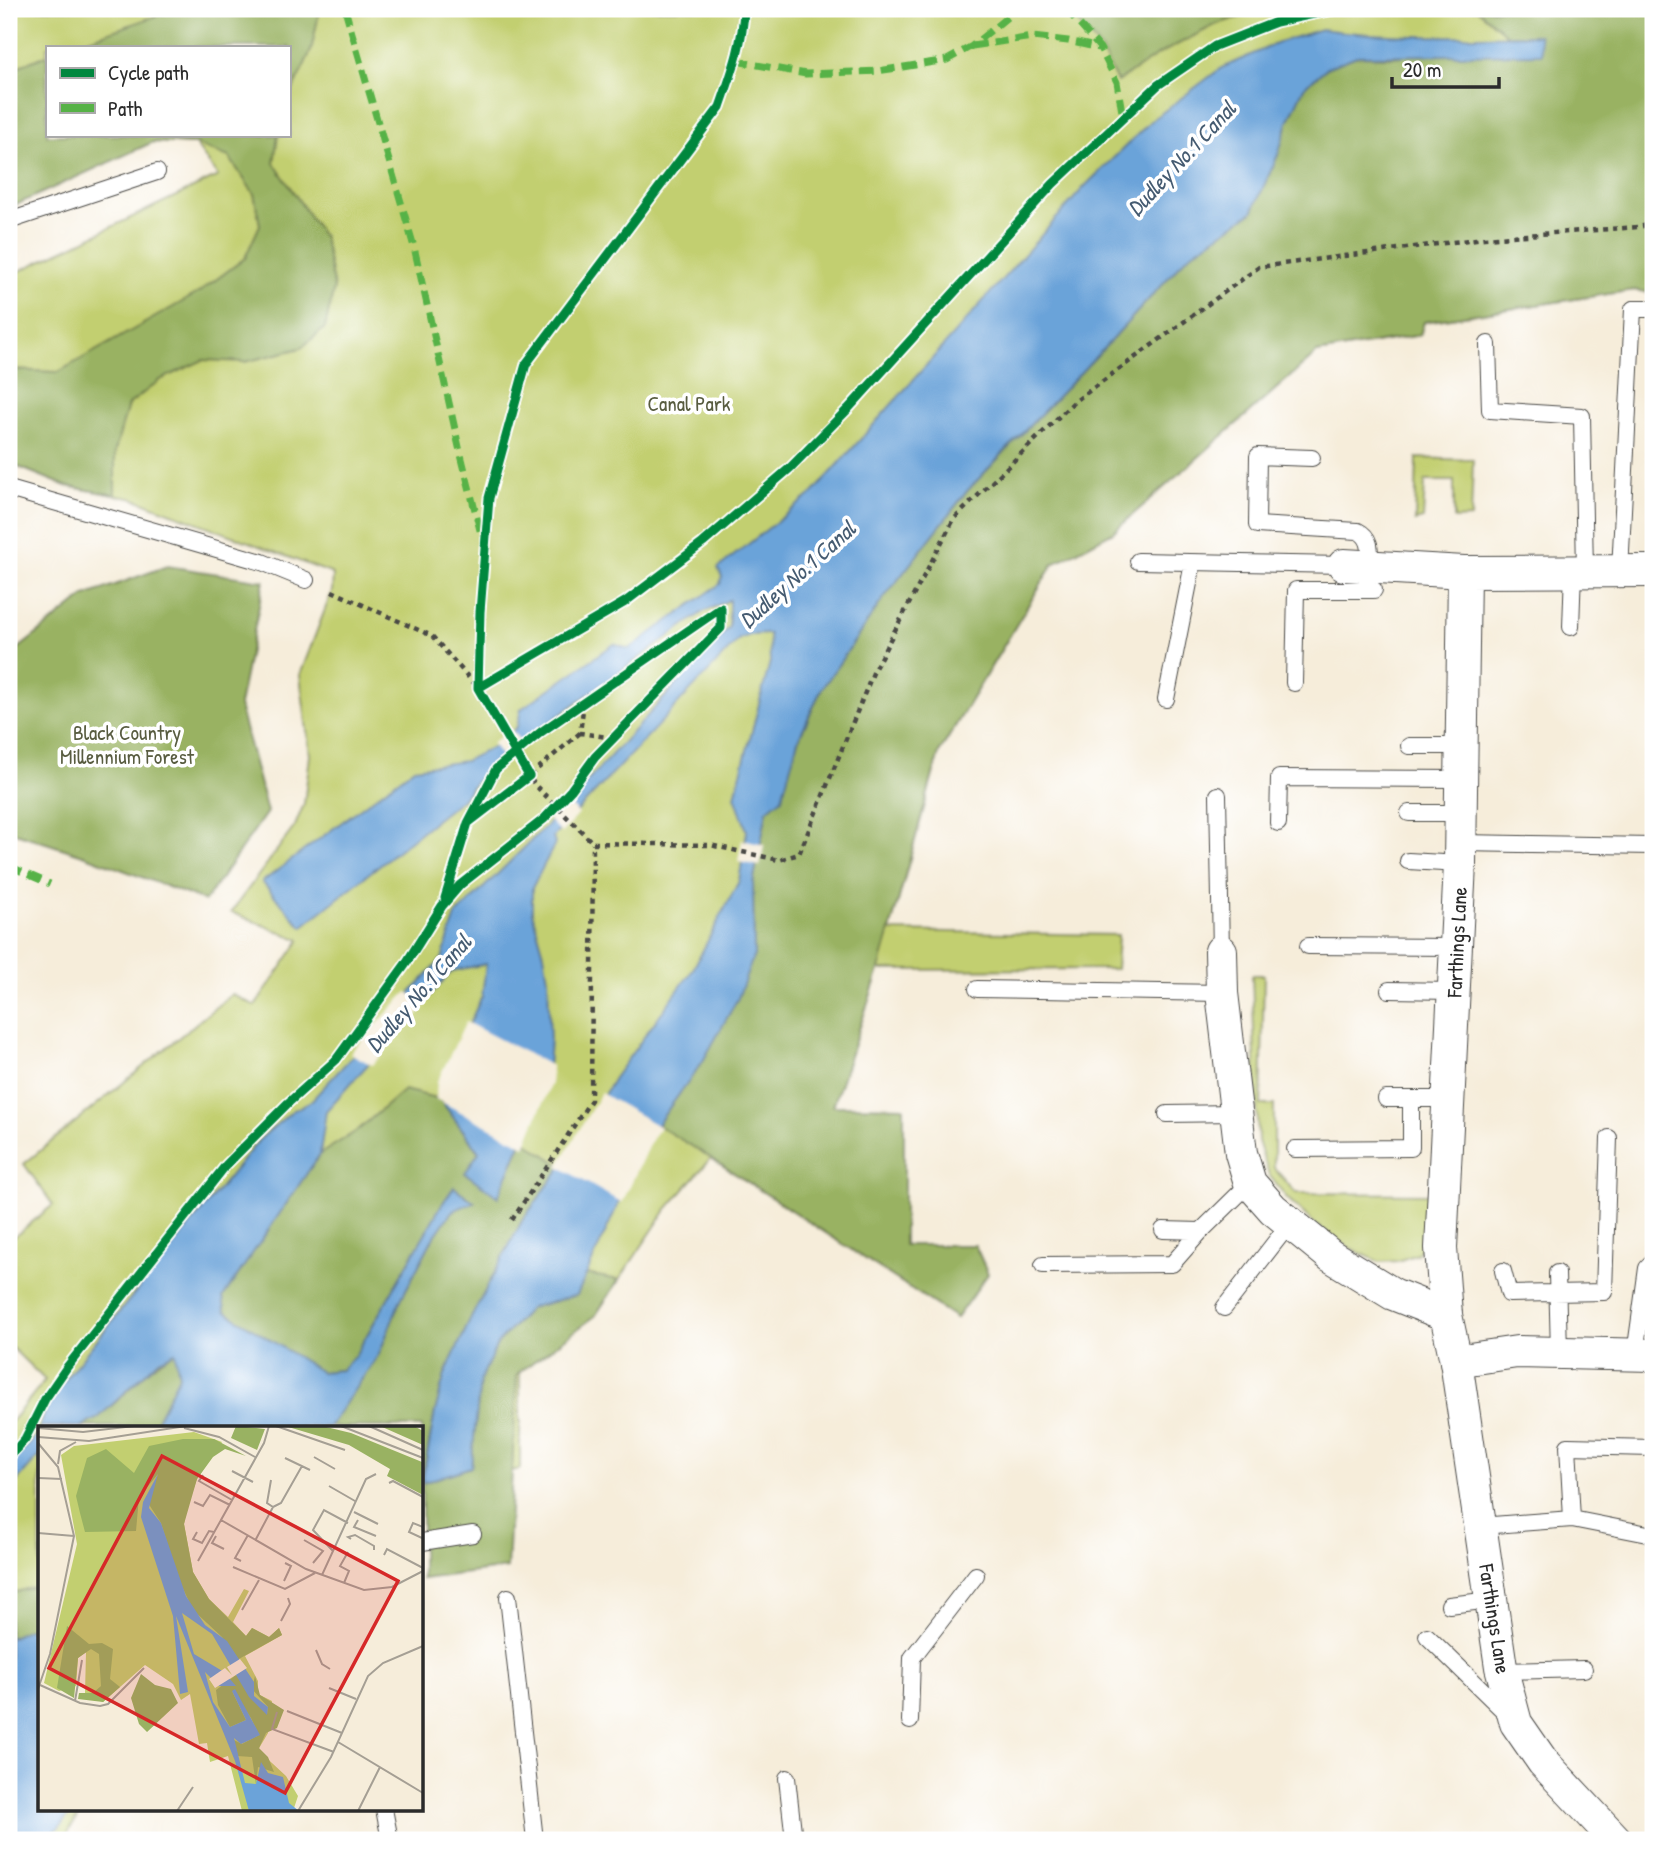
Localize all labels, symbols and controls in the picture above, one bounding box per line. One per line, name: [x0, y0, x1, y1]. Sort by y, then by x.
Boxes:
legend: [46, 46, 290, 136]
scale bar: [1392, 46, 1499, 90]
text: 20 m: [1403, 55, 1441, 84]
text: Cycle path: [108, 58, 189, 87]
water label: Dudley No.1 Canal: [1120, 93, 1244, 223]
text: Path: [108, 94, 143, 123]
park label: Canal Park: [647, 389, 731, 418]
water label: Dudley No.1 Canal: [732, 513, 863, 635]
park label: Black Country Millennium Forest: [60, 718, 195, 771]
street label: Farthings Lane: [1439, 886, 1473, 999]
water label: Dudley No.1 Canal: [358, 927, 479, 1059]
inset map: [38, 1426, 424, 1811]
street label: Farthings Lane: [1472, 1561, 1518, 1676]

